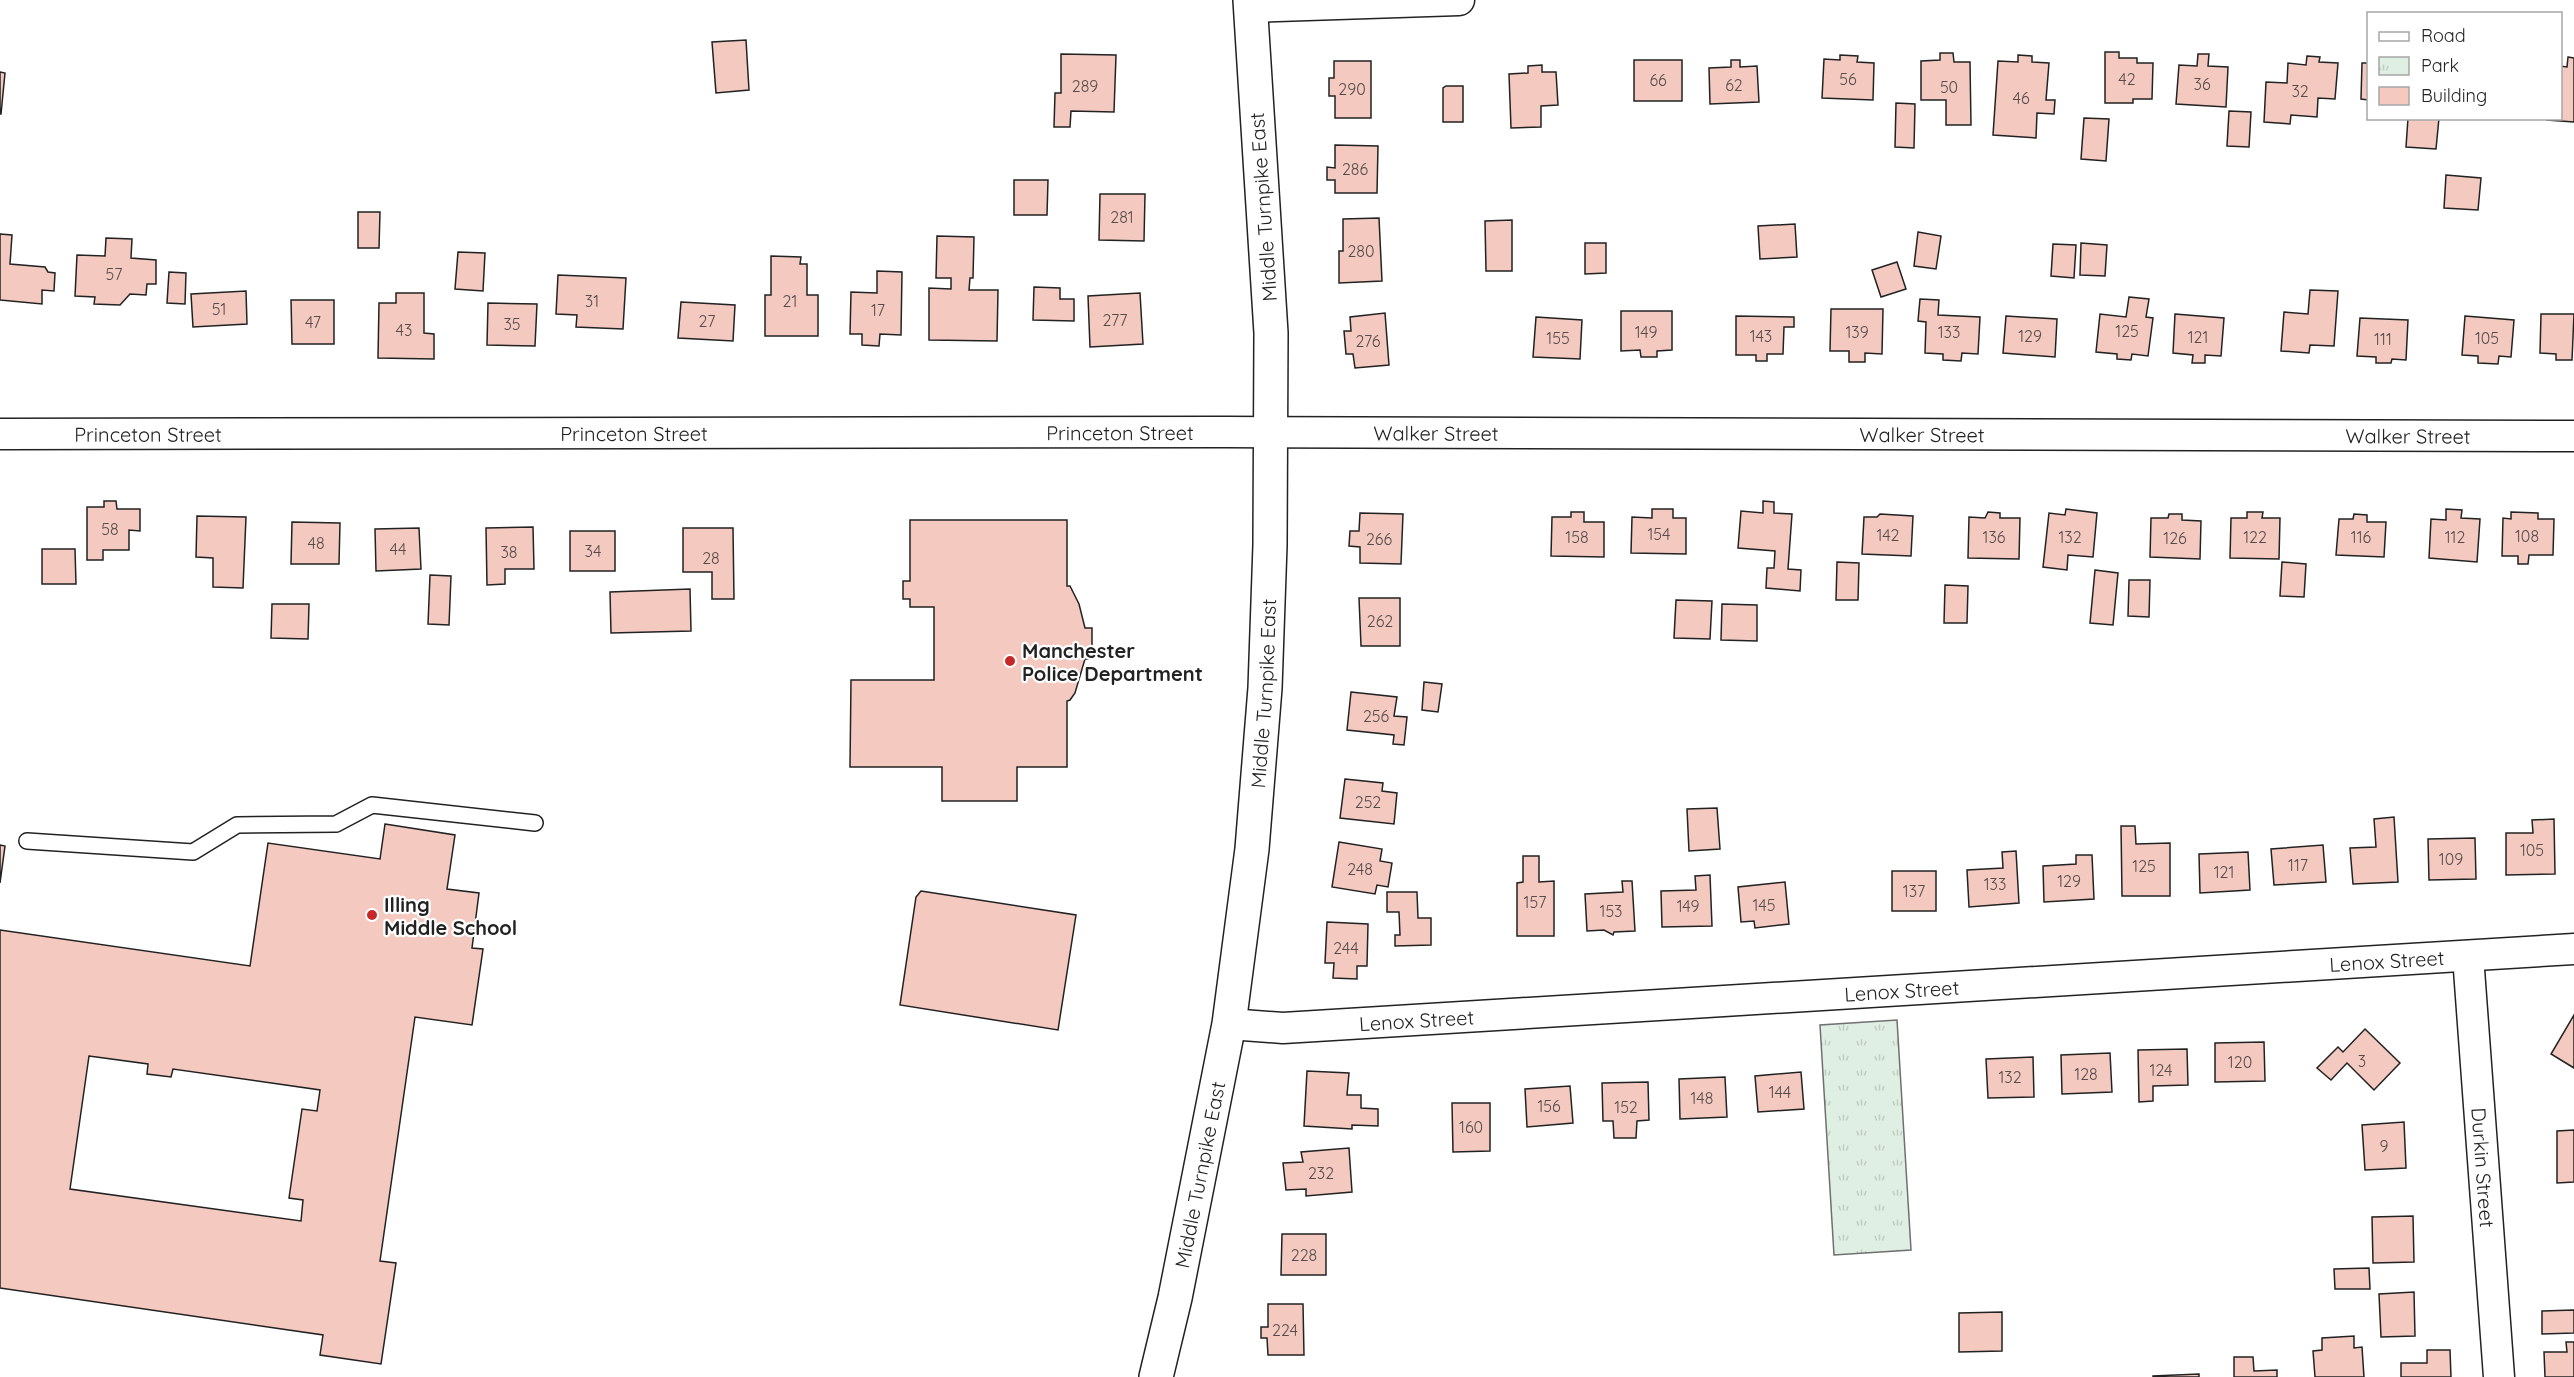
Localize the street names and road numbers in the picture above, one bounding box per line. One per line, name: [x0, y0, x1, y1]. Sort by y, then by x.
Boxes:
street label: Middle Turnpike East: [1244, 111, 1282, 302]
street label: Princeton Street: [560, 420, 708, 446]
street label: Princeton Street: [1046, 420, 1194, 445]
street label: Walker Street: [1373, 420, 1499, 445]
street label: Princeton Street: [74, 421, 222, 446]
street label: Walker Street: [1859, 421, 1985, 447]
street label: Walker Street: [2345, 423, 2471, 448]
street label: Middle Turnpike East: [1244, 598, 1281, 789]
street label: Lenox Street: [2329, 944, 2445, 976]
street label: Lenox Street: [1843, 974, 1960, 1006]
street label: Lenox Street: [1358, 1004, 1475, 1036]
street label: Middle Turnpike East: [1169, 1079, 1230, 1270]
street label: Durkin Street: [2467, 1107, 2500, 1229]

